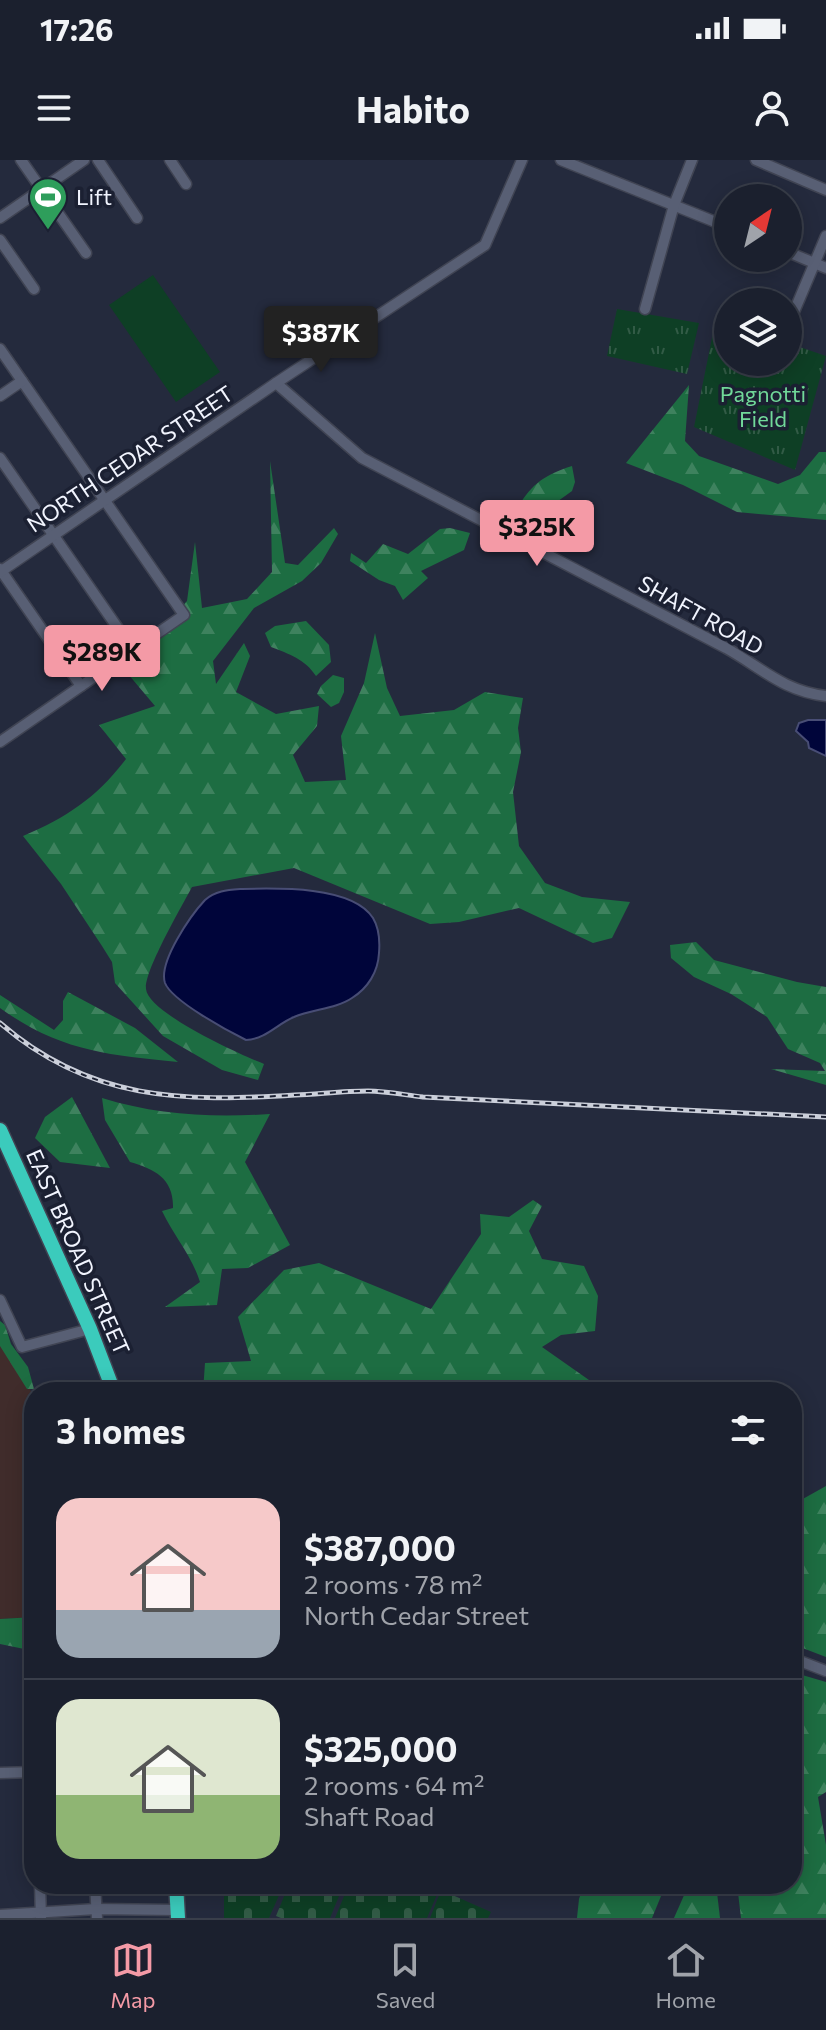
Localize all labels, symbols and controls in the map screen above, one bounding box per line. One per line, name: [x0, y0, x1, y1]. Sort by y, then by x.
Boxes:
text: 17:26: [40, 10, 113, 47]
icon: menu: [32, 86, 76, 130]
text: Habito: [356, 86, 470, 130]
icon: person: [750, 86, 794, 130]
sports icon: Lift: [27, 176, 69, 231]
place label: Lift: [76, 183, 112, 210]
north arrow: [714, 184, 802, 272]
map controls: [714, 184, 802, 376]
button: layers: [714, 288, 802, 376]
pin: $387K: [265, 306, 377, 374]
text: $387K: [282, 316, 360, 347]
street label: NORTH CEDAR STREET: [21, 379, 238, 538]
park label: Pagnotti Field: [720, 380, 806, 432]
pin: $325K: [481, 500, 593, 568]
text: $325K: [498, 510, 576, 541]
street label: SHAFT ROAD: [634, 569, 768, 660]
pin: $289K: [46, 625, 158, 693]
text: $289K: [62, 635, 142, 666]
street label: EAST BROAD STREET: [21, 1145, 136, 1359]
icon: filters: [726, 1408, 770, 1452]
text: 3 homes: [56, 1409, 186, 1451]
text: $387,000: [304, 1526, 456, 1568]
icon: home: [120, 1530, 216, 1626]
text: 2 rooms · 78 m²: [304, 1568, 483, 1599]
text: North Cedar Street: [304, 1599, 529, 1630]
text: $325,000: [304, 1727, 458, 1769]
icon: home: [120, 1731, 216, 1827]
text: 2 rooms · 64 m²: [304, 1769, 485, 1800]
text: Shaft Road: [304, 1800, 434, 1831]
tab: Map: [110, 1938, 156, 2013]
tab: Saved: [376, 1938, 435, 2013]
tab: Home: [655, 1938, 716, 2013]

